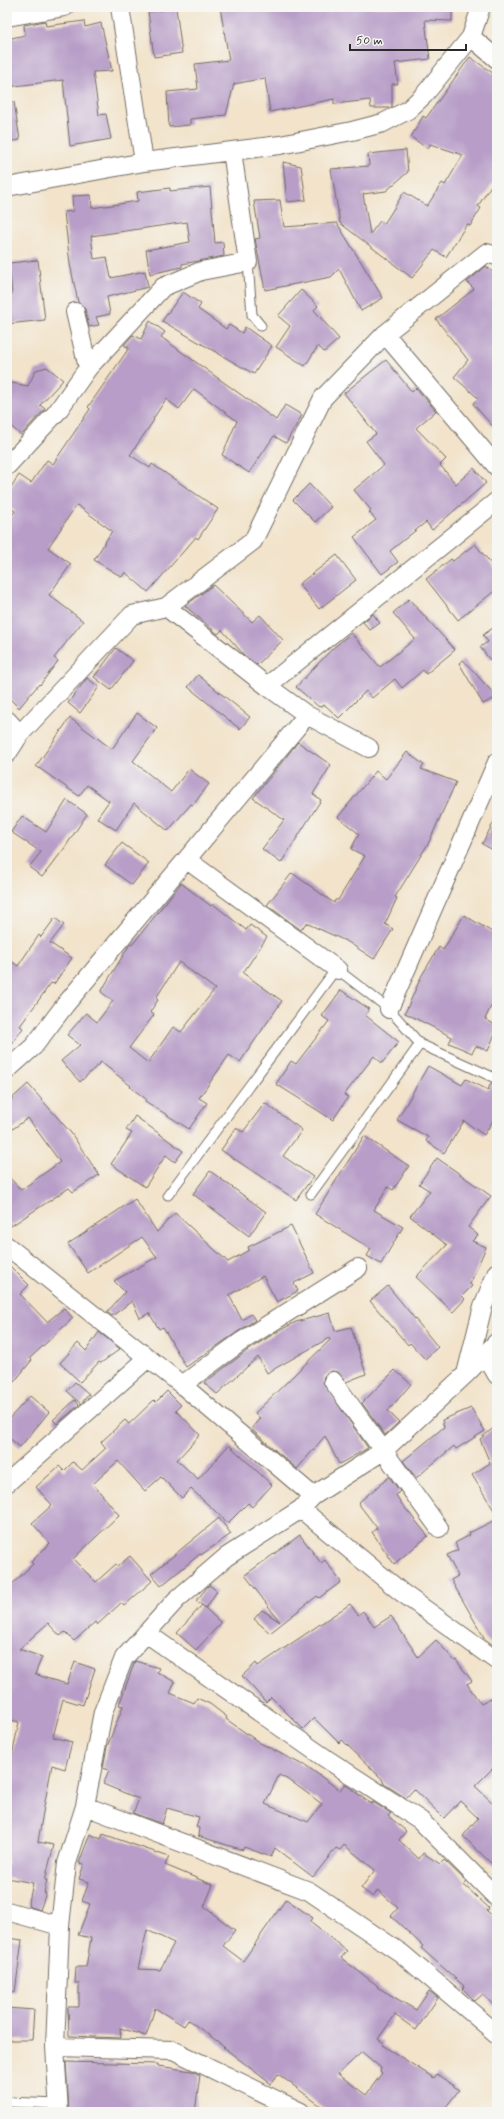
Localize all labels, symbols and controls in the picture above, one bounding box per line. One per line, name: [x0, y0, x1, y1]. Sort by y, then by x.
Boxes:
scale bar: [350, 26, 466, 52]
text: 50 m: [356, 33, 383, 49]

